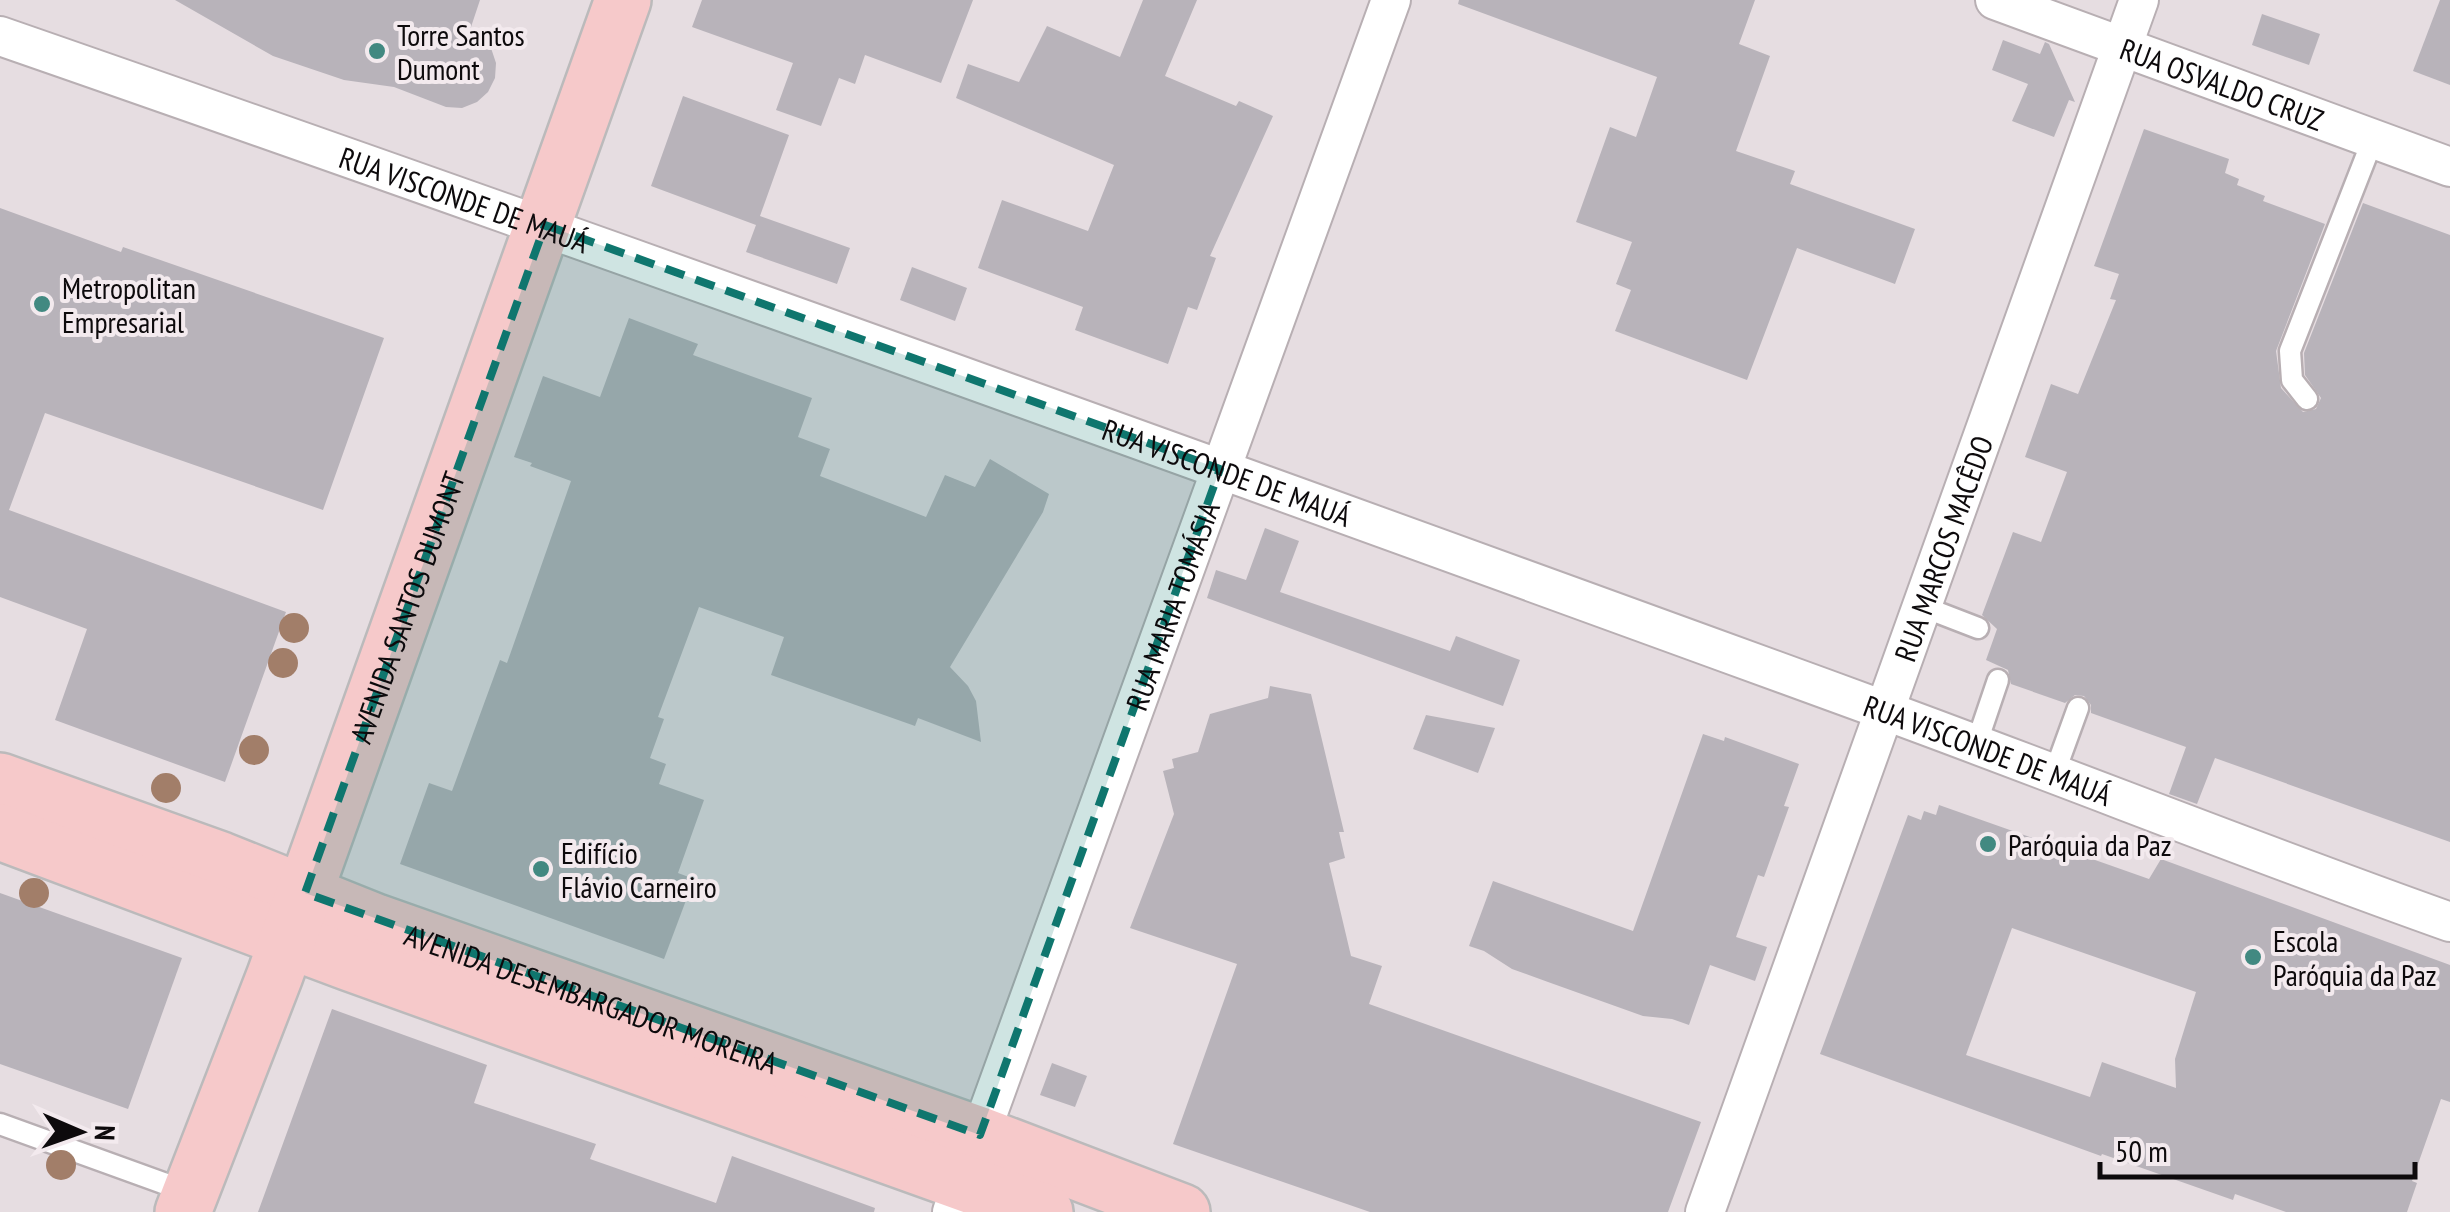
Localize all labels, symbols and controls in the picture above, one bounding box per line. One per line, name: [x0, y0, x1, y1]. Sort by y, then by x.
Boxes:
place label: Torre Santos Dumont: [397, 15, 525, 88]
street label: RUA OSVALDO CRUZ: [2115, 28, 2329, 139]
marker: Torre Santos Dumont: [366, 40, 388, 62]
street label: RUA VISCONDE DE MAUÁ: [335, 137, 595, 261]
place label: Metropolitan Empresarial: [62, 268, 196, 341]
marker: Metropolitan Empresarial: [31, 293, 53, 315]
street label: RUA VISCONDE DE MAUÁ: [1097, 409, 1357, 535]
street label: RUA MARCOS MACÊDO: [1884, 430, 2001, 666]
street label: AVENIDA SANTOS DUMONT: [340, 466, 473, 748]
street label: RUA MARIA TOMÁSIA: [1116, 495, 1228, 715]
street label: RUA VISCONDE DE MAUÁ: [1859, 685, 2118, 814]
place label: Paróquia da Paz: [2008, 825, 2172, 864]
place label: Edifício Flávio Carneiro: [561, 833, 717, 906]
marker: Paróquia da Paz: [1977, 833, 1999, 855]
marker: Edifício Flávio Carneiro: [530, 858, 552, 880]
street label: AVENIDA DESEMBARGADOR MOREIRA: [400, 914, 784, 1082]
place label: Escola Paróquia da Paz: [2273, 921, 2437, 994]
marker: Escola Paróquia da Paz: [2242, 946, 2264, 968]
north arrow: [30, 1082, 130, 1182]
scale bar: [2100, 1117, 2415, 1179]
text: N: [87, 1125, 124, 1141]
text: 50 m: [2115, 1131, 2168, 1170]

